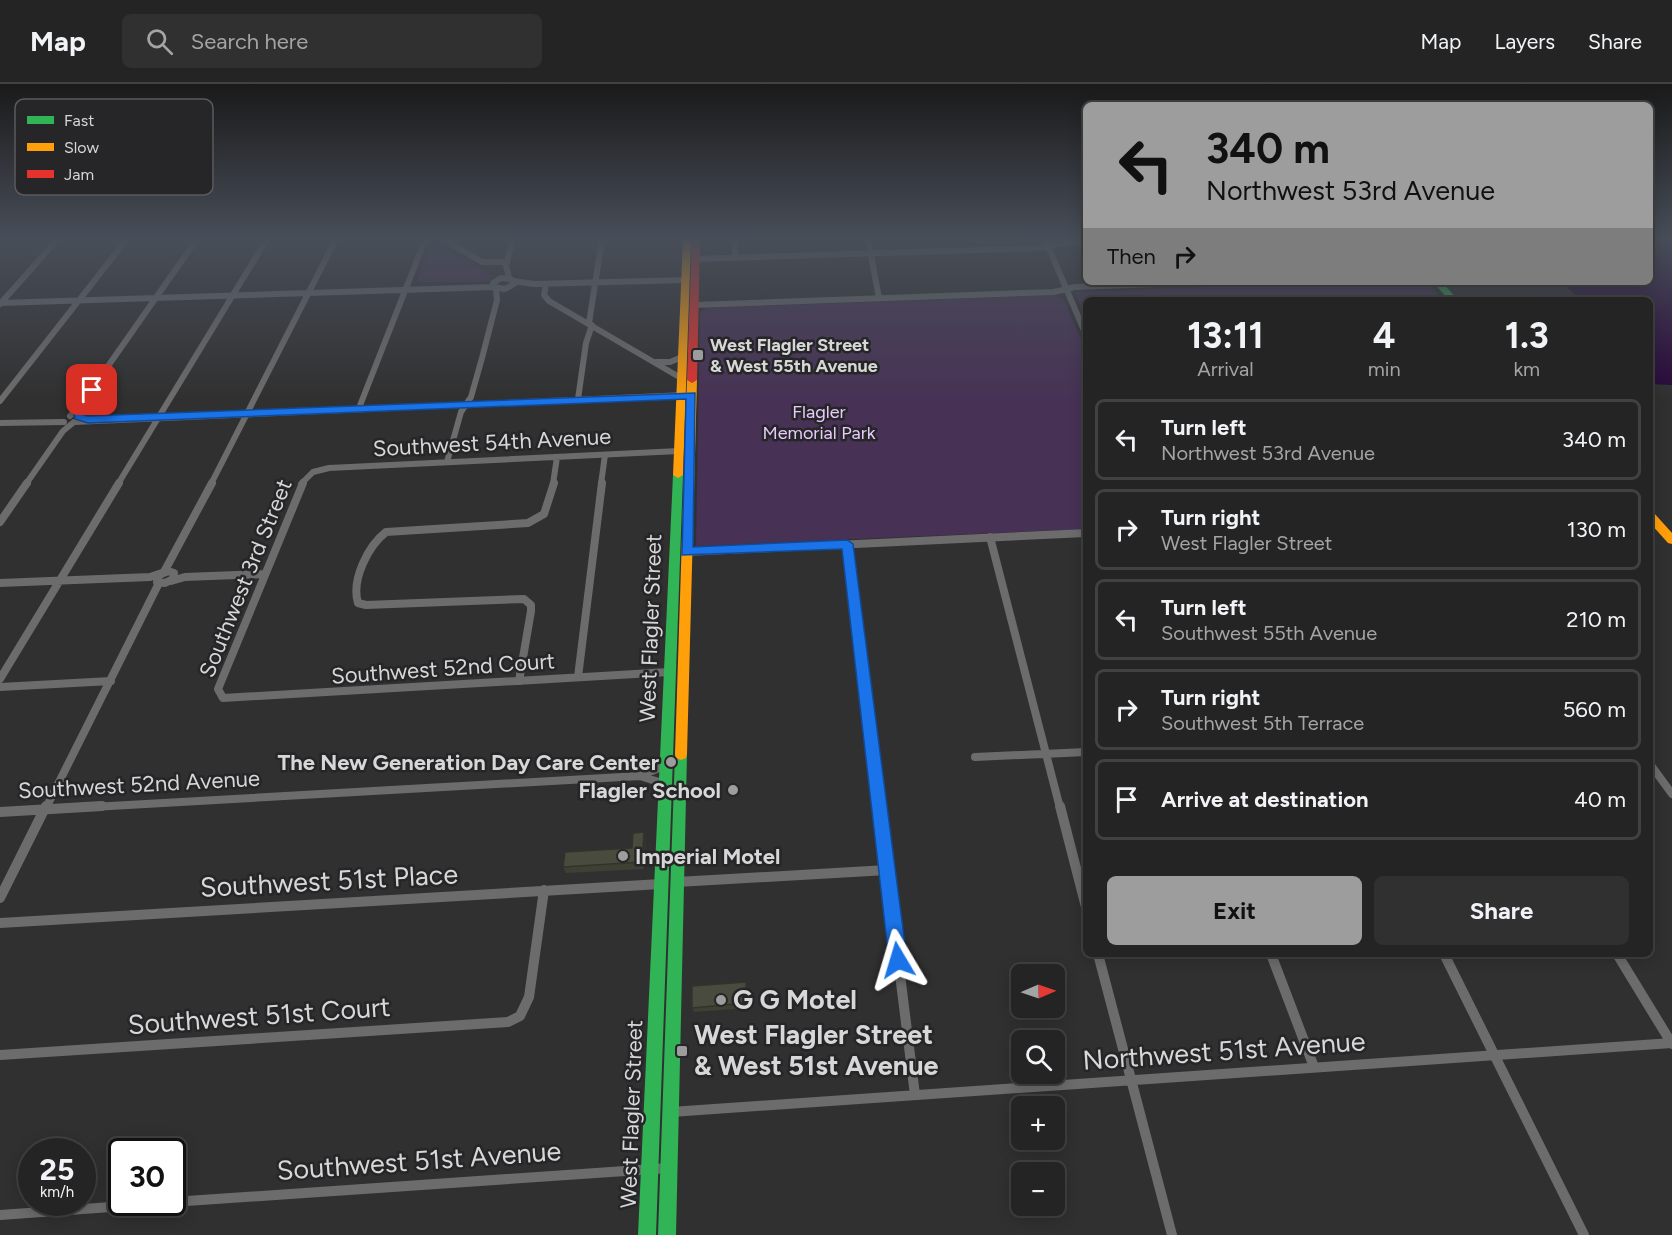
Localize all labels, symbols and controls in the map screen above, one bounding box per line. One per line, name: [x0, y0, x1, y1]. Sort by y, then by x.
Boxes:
search box: [122, 14, 542, 68]
text: Map: [30, 24, 86, 58]
icon: search: [143, 25, 176, 58]
text: Search here: [191, 28, 308, 55]
text: Map: [1421, 29, 1461, 54]
text: Layers: [1494, 29, 1555, 54]
text: Share: [1588, 29, 1642, 54]
legend: [15, 99, 213, 195]
text: Fast: [64, 111, 94, 130]
text: 340 m: [1206, 123, 1330, 174]
icon: left: [1107, 126, 1185, 204]
text: Slow: [64, 138, 99, 157]
text: Jam: [64, 165, 94, 184]
text: Northwest 53rd Avenue: [1206, 174, 1495, 207]
icon: right: [1168, 240, 1201, 273]
text: Then: [1107, 243, 1156, 270]
text: 13:11: [1187, 314, 1264, 357]
text: 4: [1373, 314, 1396, 357]
text: 1.3: [1505, 314, 1549, 357]
place label: West Flagler Street & West 55th Avenue: [710, 334, 878, 377]
marker: West Flagler Street & West 55th Avenue: [691, 348, 705, 362]
text: Arrival: [1197, 357, 1254, 381]
text: min: [1368, 357, 1401, 381]
text: km: [1513, 357, 1540, 381]
pin: [66, 364, 117, 415]
icon: arrive: [75, 373, 108, 406]
park label: Flagler Memorial Park: [763, 401, 876, 444]
text: Turn left: [1161, 414, 1247, 441]
street label: Southwest 54th Avenue: [372, 423, 612, 462]
icon: left: [1110, 423, 1143, 456]
text: 340 m: [1562, 426, 1626, 453]
text: Northwest 53rd Avenue: [1161, 441, 1375, 465]
street label: Southwest 3rd Street: [193, 475, 298, 681]
text: Turn right: [1161, 504, 1260, 531]
icon: right: [1110, 513, 1143, 546]
text: 130 m: [1567, 516, 1626, 543]
text: West Flagler Street: [1161, 531, 1332, 555]
street label: West Flagler Street: [634, 533, 667, 723]
text: Turn left: [1161, 594, 1247, 621]
icon: left: [1110, 603, 1143, 636]
text: 210 m: [1566, 606, 1626, 633]
text: Southwest 55th Avenue: [1161, 621, 1377, 645]
street label: Southwest 52nd Court: [330, 647, 556, 690]
text: Turn right: [1161, 684, 1260, 711]
icon: right: [1110, 693, 1143, 726]
text: 560 m: [1563, 696, 1626, 723]
text: Southwest 5th Terrace: [1161, 711, 1364, 735]
place label: The New Generation Day Care Center: [277, 749, 660, 776]
marker: The New Generation Day Care Center: [664, 755, 678, 769]
street label: Southwest 52nd Avenue: [18, 765, 261, 804]
place label: Flagler School: [578, 777, 721, 804]
marker: Flagler School: [726, 783, 740, 797]
icon: arrive: [1110, 783, 1143, 816]
text: Arrive at destination: [1161, 786, 1369, 813]
text: 40 m: [1574, 786, 1626, 813]
place label: Imperial Motel: [635, 843, 780, 870]
marker: Imperial Motel: [616, 849, 630, 863]
street label: Southwest 51st Place: [199, 857, 459, 904]
button: Exit: [1107, 876, 1362, 945]
button: Share: [1374, 876, 1629, 945]
position arrow: [866, 928, 930, 992]
north arrow: [1011, 964, 1065, 1018]
map controls: [1011, 964, 1065, 1216]
place label: G G Motel: [733, 983, 857, 1016]
street label: Southwest 51st Court: [127, 990, 391, 1041]
marker: G G Motel: [714, 993, 728, 1007]
place label: West Flagler Street & West 51st Avenue: [694, 1018, 938, 1082]
street label: West Flagler Street: [615, 1019, 648, 1209]
street label: Northwest 51st Avenue: [1082, 1024, 1366, 1077]
button: search: [1011, 1030, 1065, 1084]
marker: West Flagler Street & West 51st Avenue: [675, 1044, 689, 1058]
button: +: [1011, 1096, 1065, 1150]
street label: Southwest 51st Avenue: [276, 1134, 562, 1187]
speed limit sign: 30: [108, 1138, 186, 1216]
text: 25: [40, 1151, 74, 1188]
button: −: [1011, 1162, 1065, 1216]
text: km/h: [40, 1183, 74, 1201]

